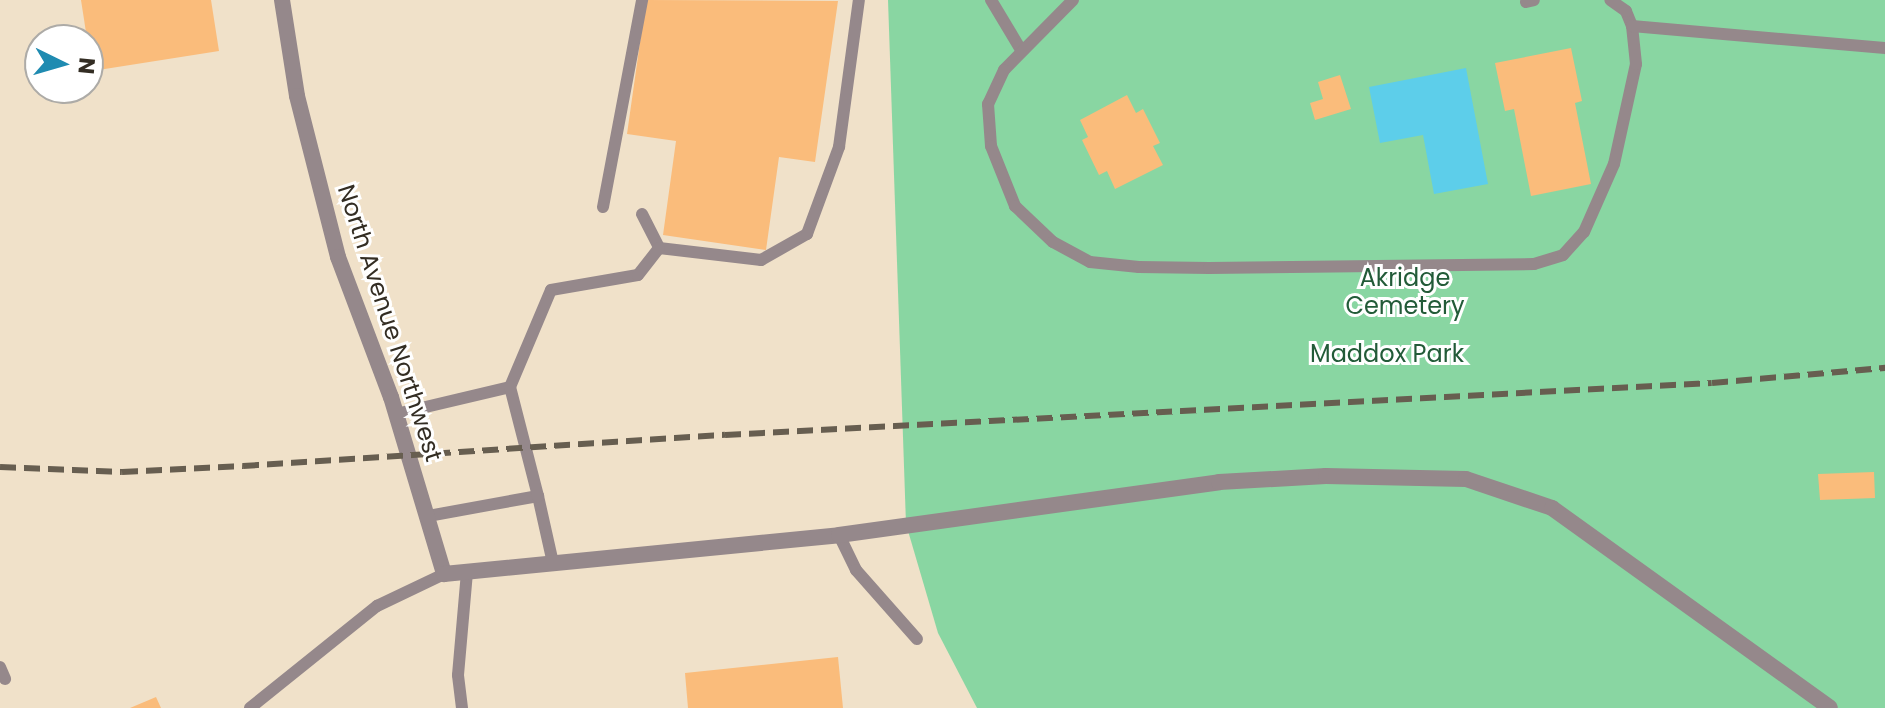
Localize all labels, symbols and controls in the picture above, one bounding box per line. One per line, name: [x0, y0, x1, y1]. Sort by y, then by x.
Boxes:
north arrow: [24, 24, 104, 104]
text: N: [70, 56, 103, 76]
street label: North Avenue Northwest: [332, 181, 448, 465]
park label: Akridge Cemetery: [1345, 264, 1465, 320]
park label: Maddox Park: [1310, 340, 1464, 368]

